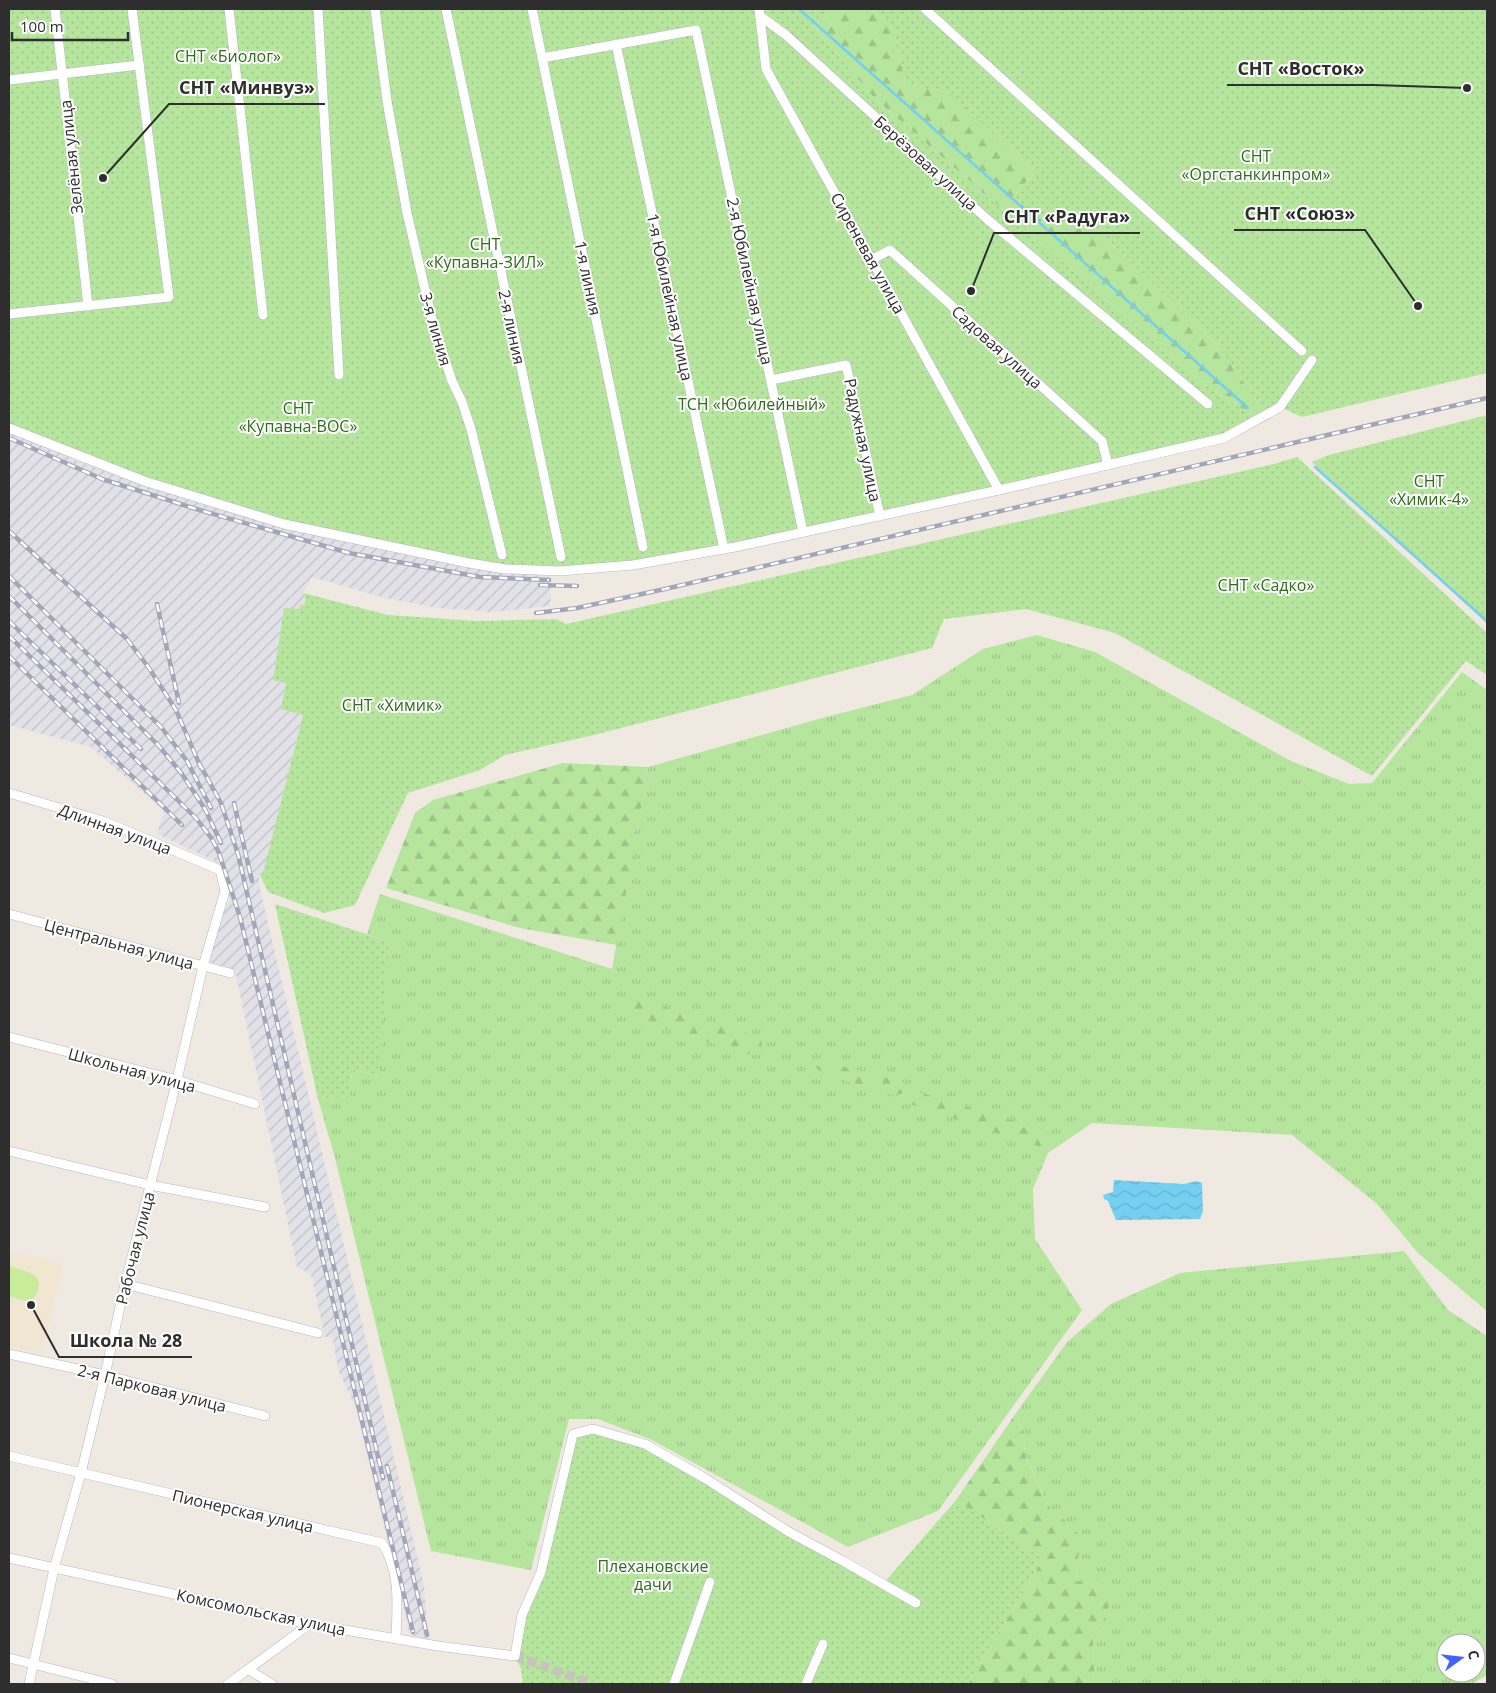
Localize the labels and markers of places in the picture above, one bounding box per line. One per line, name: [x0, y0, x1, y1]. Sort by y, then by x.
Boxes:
callout: СНТ «Восток»: [1227, 52, 1374, 85]
callout: СНТ «Минвуз»: [169, 71, 325, 104]
callout: СНТ «Союз»: [1234, 197, 1365, 230]
callout: СНТ «Радуга»: [994, 200, 1140, 233]
callout: Школа № 28: [59, 1324, 192, 1357]

